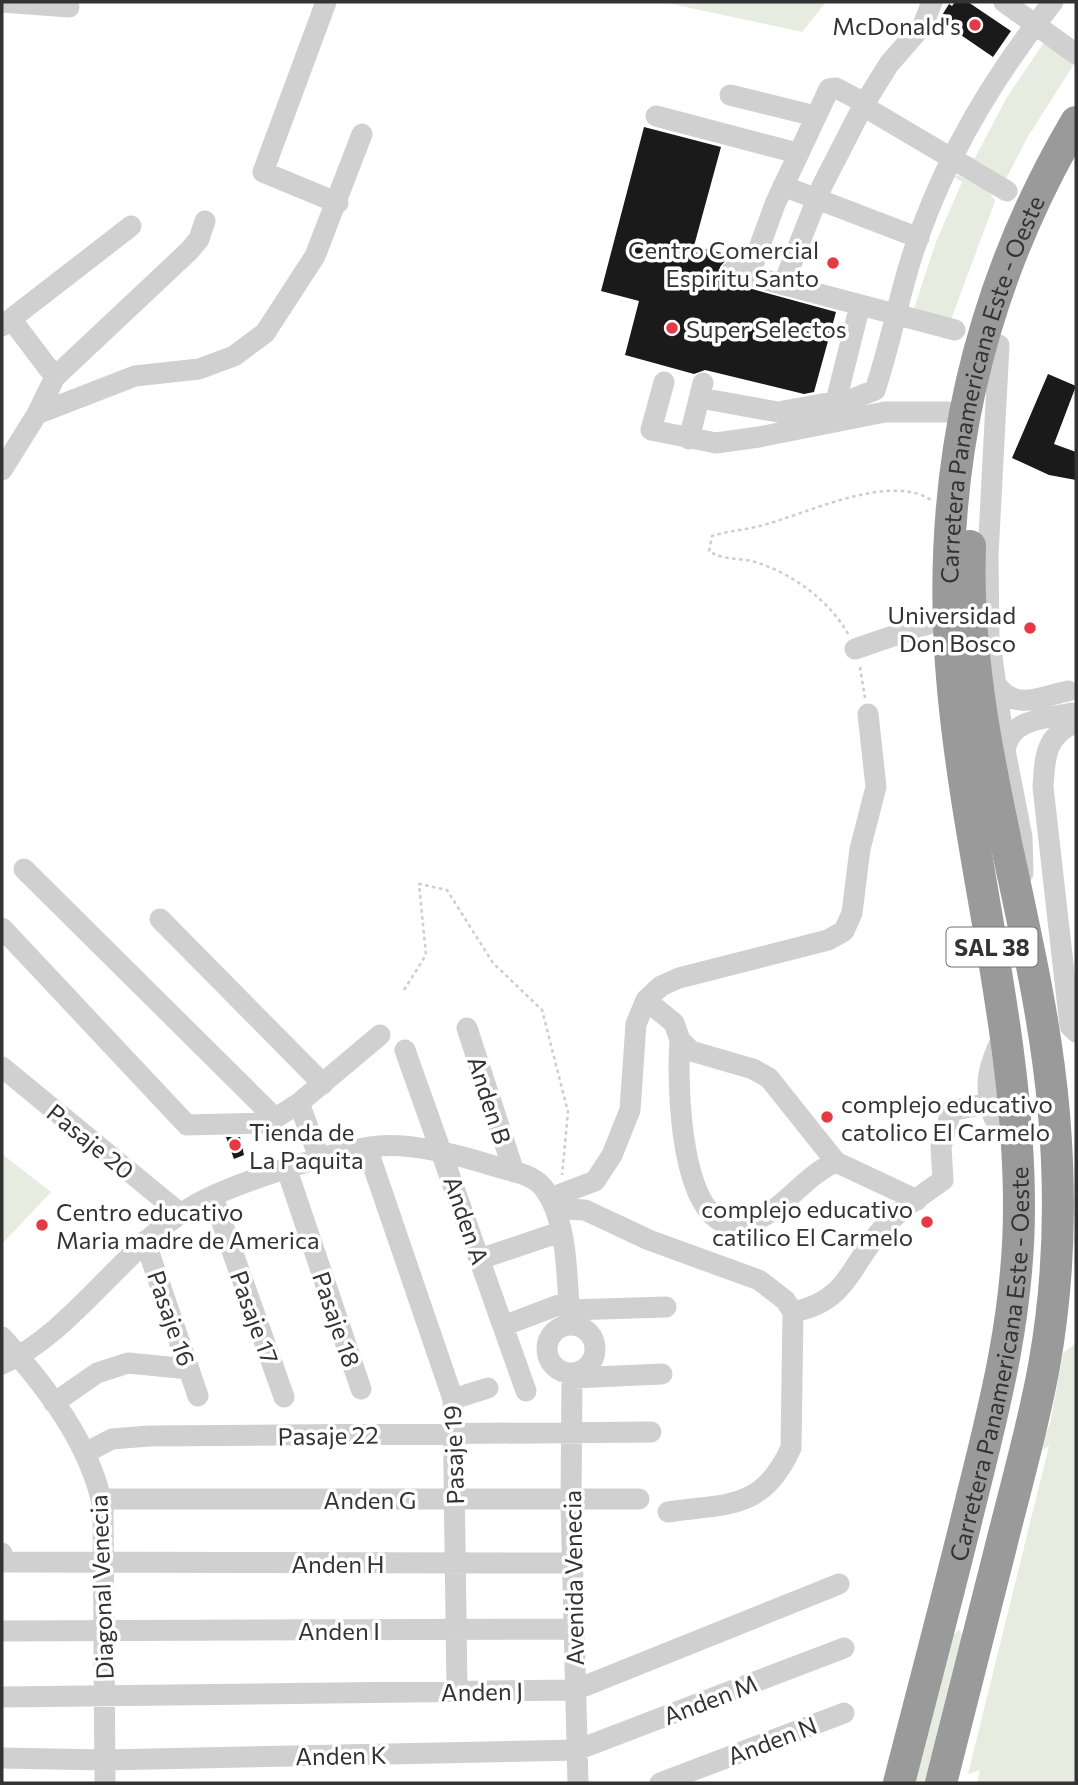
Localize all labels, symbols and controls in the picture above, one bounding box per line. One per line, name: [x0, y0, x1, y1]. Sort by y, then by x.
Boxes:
place label: McDonald's: [832, 11, 961, 40]
marker: McDonald's: [967, 17, 983, 33]
street label: Carretera Panamericana Este - Oeste: [934, 191, 1049, 584]
place label: Centro Comercial Espiritu Santo: [628, 235, 819, 292]
marker: Centro Comercial Espiritu Santo: [825, 255, 841, 271]
place label: Super Selectos: [686, 314, 847, 343]
marker: Super Selectos: [664, 320, 680, 336]
place label: Universidad Don Bosco: [887, 600, 1016, 657]
marker: Universidad Don Bosco: [1022, 620, 1038, 636]
road number: SAL 38: [946, 928, 1038, 966]
street label: Anden B: [462, 1052, 518, 1148]
place label: complejo educativo catolico El Carmelo: [841, 1089, 1053, 1146]
street label: Pasaje 20: [42, 1097, 140, 1185]
marker: complejo educativo catolico El Carmelo: [819, 1109, 835, 1125]
place label: Tienda de La Paquita: [249, 1117, 364, 1174]
marker: Tienda de La Paquita: [227, 1137, 243, 1153]
street label: Carretera Panamericana Este - Oeste: [942, 1166, 1034, 1564]
street label: Anden A: [438, 1172, 496, 1268]
place label: complejo educativo catilico El Carmelo: [701, 1194, 913, 1251]
place label: Centro educativo Maria madre de America: [56, 1197, 319, 1254]
marker: complejo educativo catilico El Carmelo: [919, 1214, 935, 1230]
marker: Centro educativo Maria madre de America: [34, 1217, 50, 1233]
street label: Pasaje 16: [142, 1266, 202, 1370]
street label: Pasaje 17: [225, 1266, 285, 1368]
street label: Pasaje 18: [307, 1267, 367, 1371]
street label: Pasaje 19: [437, 1405, 469, 1505]
street label: Pasaje 22: [277, 1420, 379, 1450]
street label: Anden G: [324, 1485, 416, 1514]
street label: Avenida Venecia: [557, 1490, 589, 1666]
street label: Diagonal Venecia: [83, 1494, 119, 1680]
street label: Anden H: [291, 1549, 385, 1578]
street label: Anden I: [298, 1616, 380, 1645]
street label: Anden M: [659, 1668, 761, 1730]
street label: Anden J: [441, 1676, 523, 1706]
street label: Anden N: [723, 1710, 821, 1770]
street label: Anden K: [295, 1740, 387, 1770]

